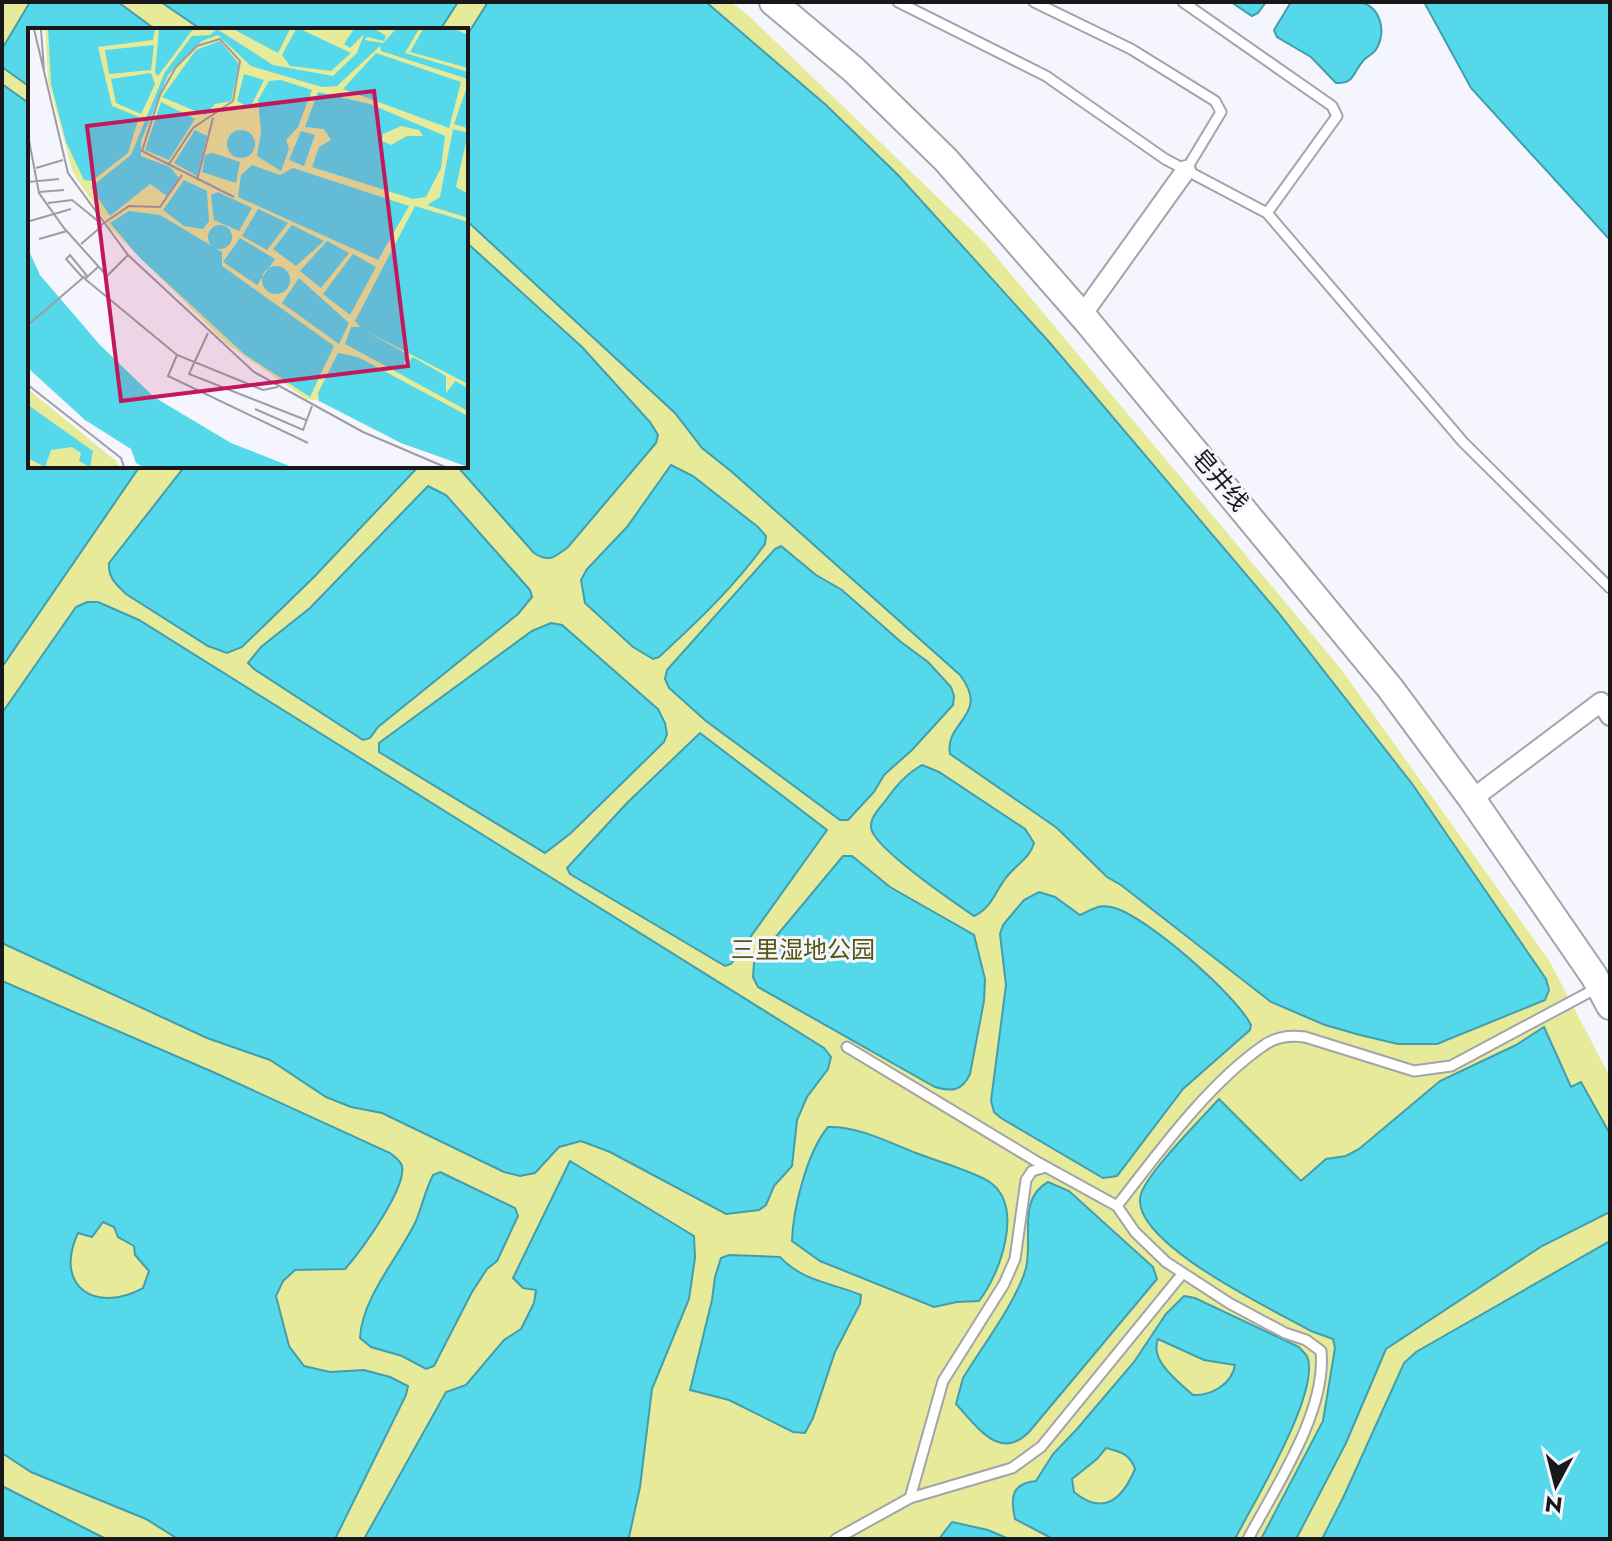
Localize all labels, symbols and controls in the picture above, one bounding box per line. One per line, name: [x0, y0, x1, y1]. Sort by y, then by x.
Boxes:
inset map: [28, 28, 468, 468]
street label: 皂井线: [1184, 441, 1257, 519]
park label: 三里湿地公园: [731, 932, 875, 967]
north arrow: [1516, 1445, 1596, 1525]
text: N: [1543, 1488, 1564, 1522]

